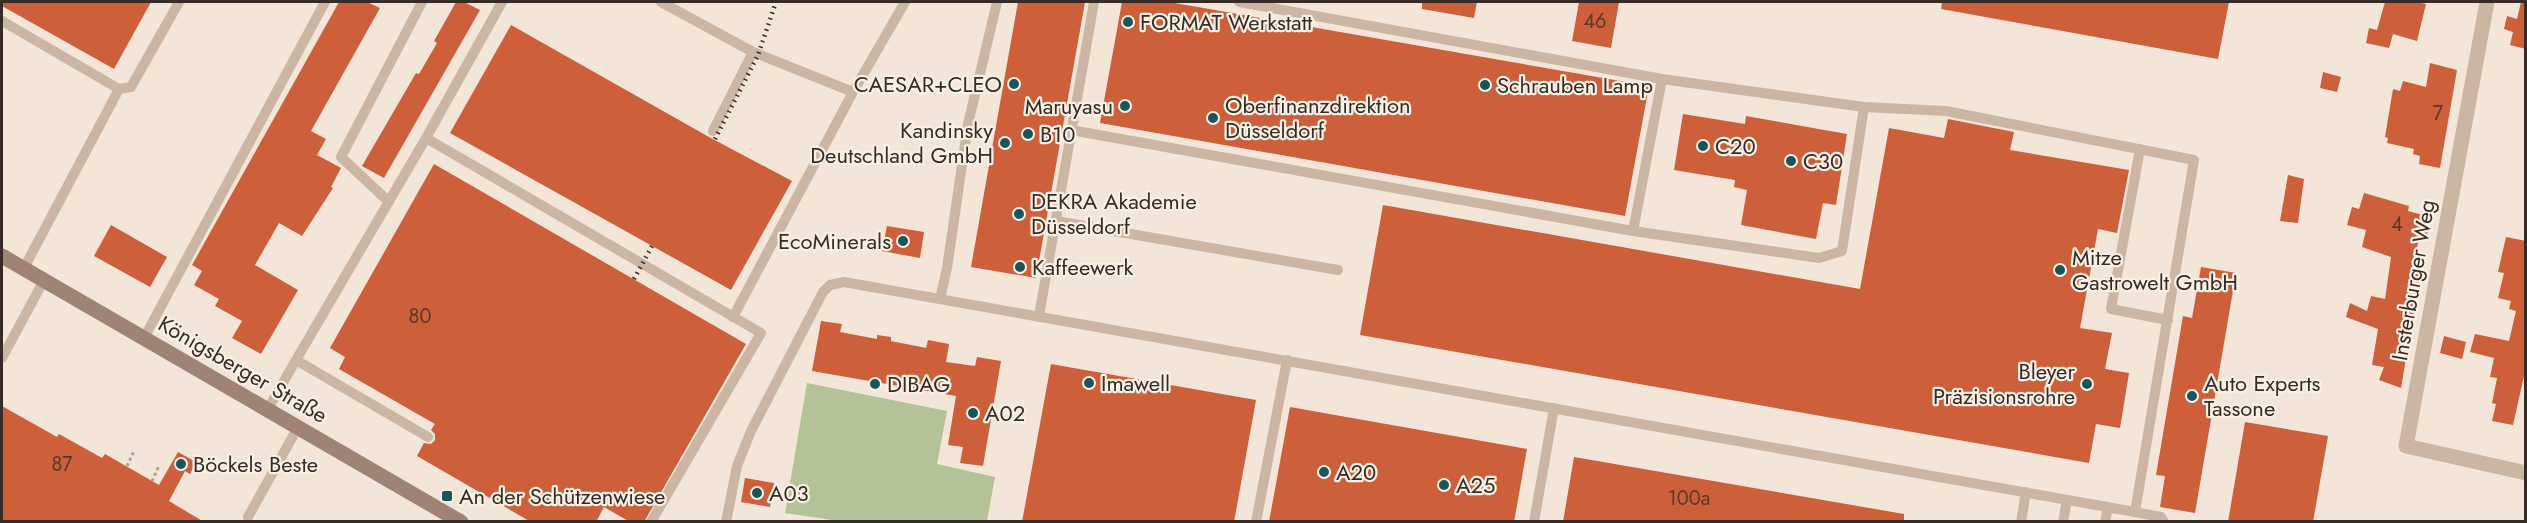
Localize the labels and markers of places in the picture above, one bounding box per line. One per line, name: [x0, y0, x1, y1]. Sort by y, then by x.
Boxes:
place label: FORMAT Werkstatt: [1140, 6, 1313, 38]
marker: FORMAT Werkstatt: [1121, 15, 1135, 29]
place label: CAESAR+CLEO: [854, 68, 1002, 100]
place label: Schrauben Lamp: [1497, 69, 1653, 101]
marker: CAESAR+CLEO: [1007, 77, 1021, 91]
marker: Schrauben Lamp: [1478, 78, 1492, 92]
place label: Oberfinanzdirektion Düsseldorf: [1225, 89, 1411, 146]
place label: Maruyasu: [1025, 90, 1113, 122]
marker: Maruyasu: [1118, 99, 1132, 113]
marker: Oberfinanzdirektion Düsseldorf: [1206, 111, 1220, 125]
place label: Kandinsky Deutschland GmbH: [810, 114, 993, 171]
place label: B10: [1040, 118, 1075, 150]
marker: B10: [1021, 127, 1035, 141]
place label: C20: [1715, 130, 1756, 162]
marker: Kandinsky Deutschland GmbH: [998, 136, 1012, 150]
marker: C20: [1696, 139, 1710, 153]
place label: C30: [1803, 145, 1843, 177]
marker: C30: [1784, 154, 1798, 168]
place label: DEKRA Akademie Düsseldorf: [1031, 185, 1197, 242]
marker: DEKRA Akademie Düsseldorf: [1012, 207, 1026, 221]
place label: EcoMinerals: [778, 225, 891, 257]
marker: EcoMinerals: [896, 234, 910, 248]
place label: Mitze Gastrowelt GmbH: [2072, 241, 2238, 298]
place label: Kaffeewerk: [1032, 251, 1133, 283]
marker: Kaffeewerk: [1013, 260, 1027, 274]
marker: Mitze Gastrowelt GmbH: [2053, 263, 2067, 277]
place label: Bleyer Präzisionsrohre: [1933, 355, 2075, 412]
place label: Imawell: [1101, 367, 1170, 399]
place label: Auto Experts Tassone: [2204, 367, 2321, 424]
place label: DIBAG: [887, 368, 950, 400]
marker: Imawell: [1082, 376, 1096, 390]
marker: DIBAG: [868, 377, 882, 391]
marker: Bleyer Präzisionsrohre: [2080, 377, 2094, 391]
marker: Auto Experts Tassone: [2185, 389, 2199, 403]
place label: A02: [985, 397, 1025, 429]
marker: A02: [966, 406, 980, 420]
place label: Böckels Beste: [193, 448, 318, 480]
place label: A20: [1336, 456, 1376, 488]
marker: Böckels Beste: [174, 457, 188, 471]
marker: A20: [1317, 465, 1331, 479]
place label: A25: [1456, 469, 1495, 501]
place label: A03: [769, 477, 809, 509]
marker: A25: [1437, 478, 1451, 492]
place label: An der Schützenwiese: [459, 480, 665, 512]
marker: A03: [750, 486, 764, 500]
marker: An der Schützenwiese: [440, 489, 454, 503]

